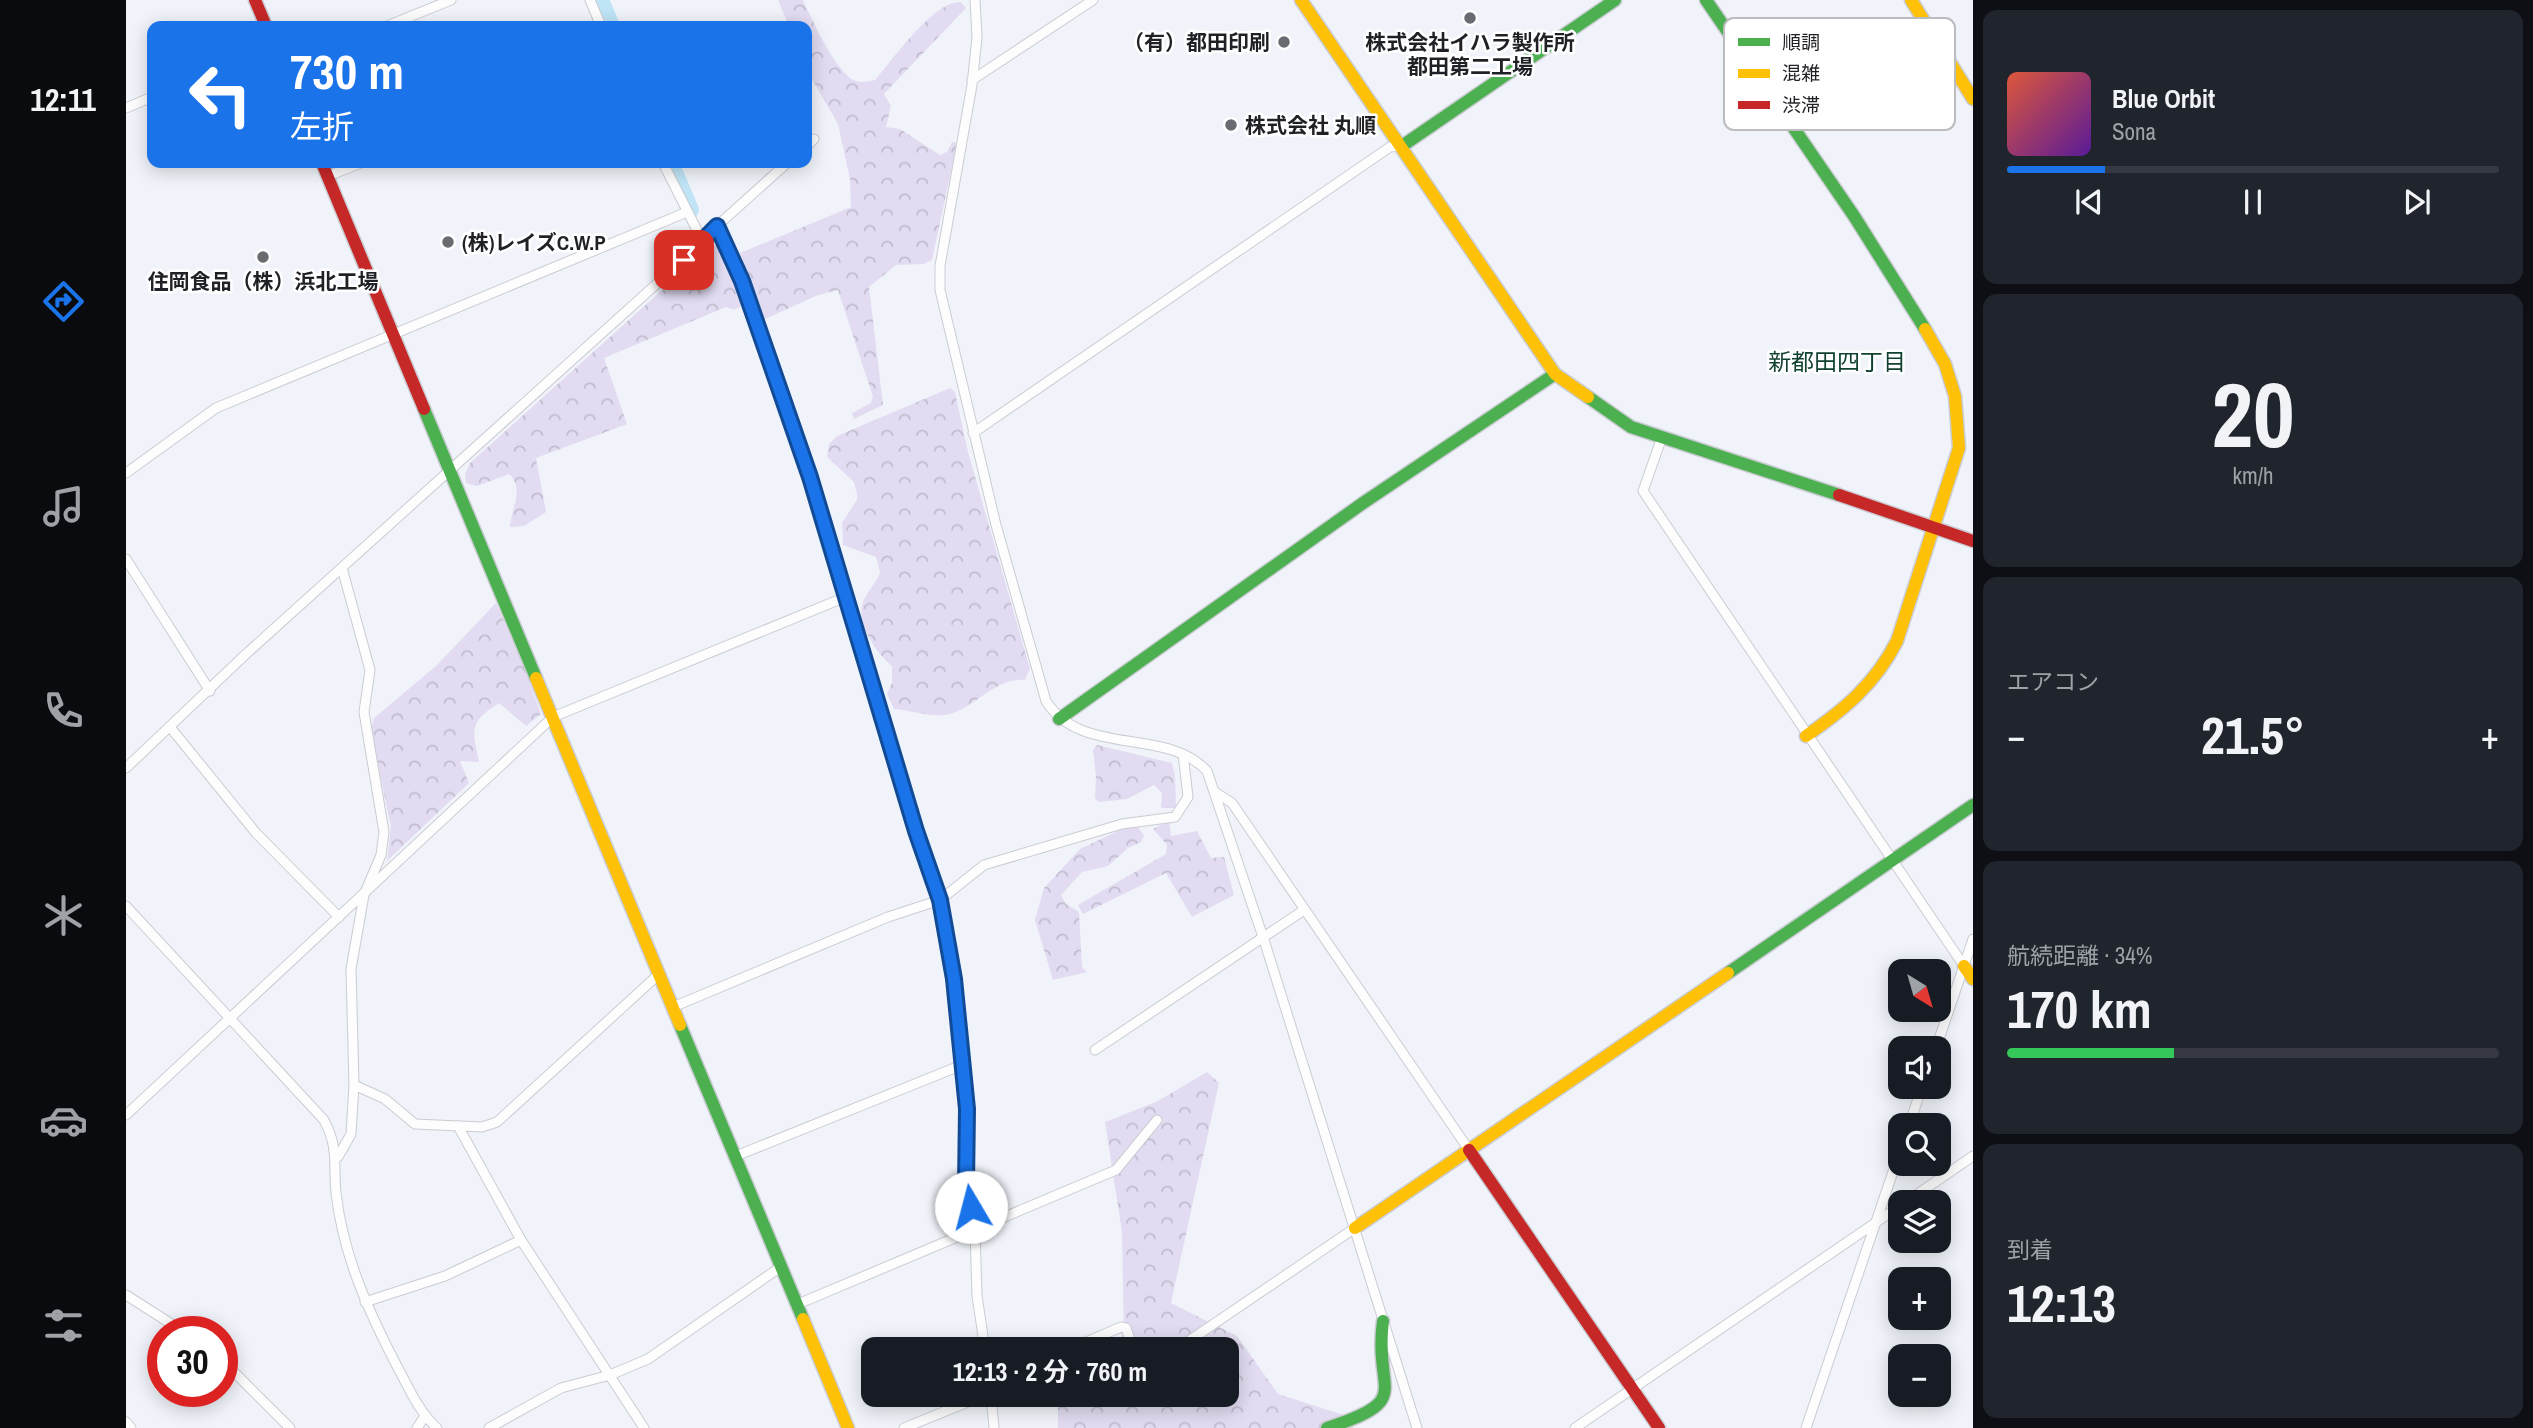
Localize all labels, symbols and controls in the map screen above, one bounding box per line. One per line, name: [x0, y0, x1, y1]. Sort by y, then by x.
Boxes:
marker: 株式会社イハラ製作所 都田第二工場: [1462, 10, 1478, 26]
legend: [1724, 18, 1955, 130]
place label: （有）都田印刷: [1123, 28, 1270, 57]
place label: 株式会社イハラ製作所 都田第二工場: [1365, 28, 1575, 81]
text: 順調: [1782, 29, 1820, 55]
marker: （有）都田印刷: [1276, 34, 1292, 50]
text: 730 m: [290, 38, 404, 104]
icon: left: [175, 49, 266, 140]
text: 混雑: [1782, 60, 1820, 86]
text: 12:11: [30, 78, 96, 121]
text: Blue Orbit: [2112, 81, 2215, 116]
text: 渋滞: [1782, 92, 1820, 118]
text: 左折: [290, 105, 354, 148]
place label: 株式会社 丸順: [1245, 111, 1377, 140]
text: Sona: [2112, 116, 2156, 147]
marker: 株式会社 丸順: [1223, 117, 1239, 133]
icon: previous: [2070, 183, 2108, 221]
icon: pause: [2234, 183, 2272, 221]
icon: next: [2398, 183, 2436, 221]
place label: (株)レイズC.W.P: [462, 228, 606, 257]
pin: [654, 230, 714, 290]
marker: (株)レイズC.W.P: [440, 234, 456, 250]
icon: arrive: [665, 241, 703, 279]
marker: 住岡食品（株）浜北工場: [255, 249, 271, 265]
place label: 住岡食品（株）浜北工場: [148, 267, 379, 296]
icon: directions: [39, 277, 88, 326]
district label: 新都田四丁目: [1768, 346, 1906, 377]
text: 20: [2212, 353, 2295, 475]
text: km/h: [2233, 460, 2273, 491]
icon: music: [39, 482, 88, 531]
text: エアコン: [2007, 666, 2099, 697]
icon: phone: [39, 686, 88, 735]
text: 21.5°: [2201, 700, 2305, 770]
text: −: [2007, 710, 2025, 761]
text: +: [2481, 710, 2499, 761]
icon: climate: [39, 891, 88, 940]
text: 航続距離 · 34%: [2007, 940, 2152, 971]
north arrow: [1888, 959, 1951, 1022]
map controls: [1888, 959, 1951, 1407]
text: 170 km: [2007, 974, 2152, 1044]
button: sound: [1888, 1036, 1951, 1099]
icon: car: [39, 1096, 88, 1145]
button: search: [1888, 1113, 1951, 1176]
position arrow: [934, 1170, 1008, 1244]
button: layers: [1888, 1190, 1951, 1253]
text: 到着: [2007, 1234, 2053, 1265]
button: +: [1888, 1267, 1951, 1330]
text: 12:13: [2007, 1268, 2116, 1338]
icon: filters: [39, 1301, 88, 1350]
speed limit sign: 30: [147, 1316, 238, 1407]
button: −: [1888, 1344, 1951, 1407]
text: 12:13 · 2 分 · 760 m: [953, 1354, 1147, 1389]

